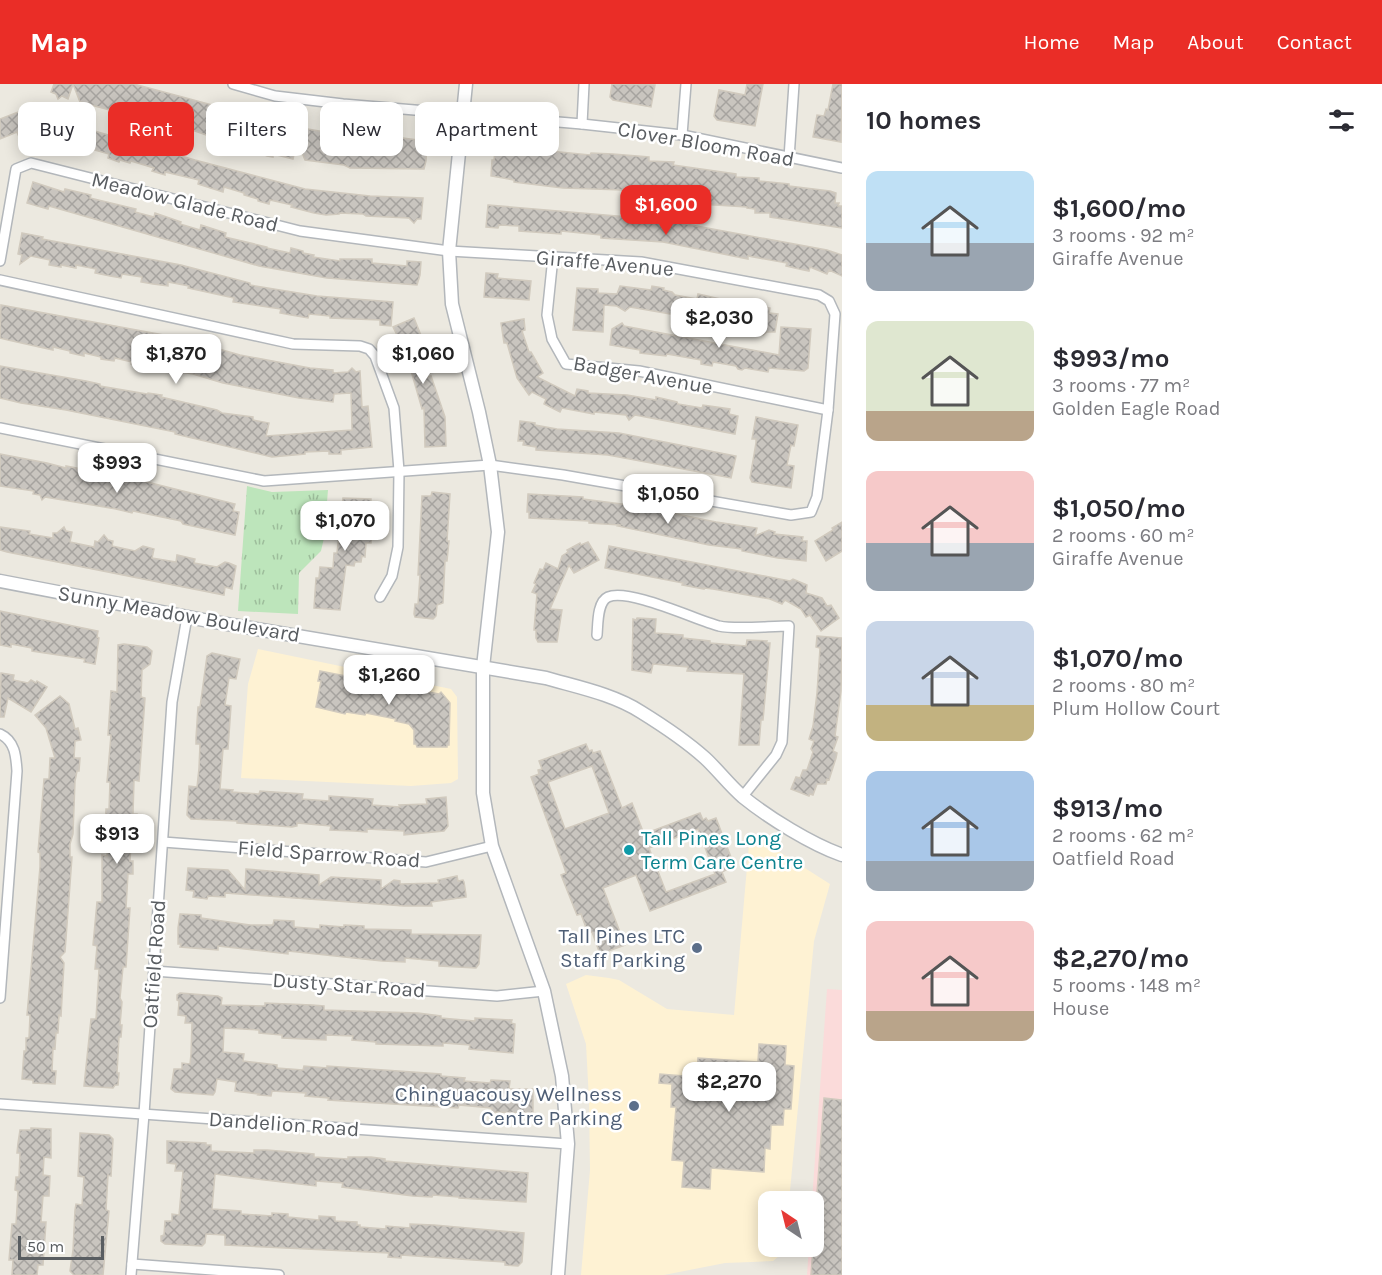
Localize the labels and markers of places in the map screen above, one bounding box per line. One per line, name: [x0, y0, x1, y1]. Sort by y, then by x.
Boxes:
pin: $1,600: [617, 185, 715, 236]
pin: $2,030: [670, 298, 768, 349]
pin: $1,870: [127, 334, 225, 385]
pin: $1,060: [374, 334, 472, 385]
pin: $993: [81, 443, 153, 494]
pin: $1,050: [619, 474, 717, 525]
pin: $1,070: [296, 501, 394, 552]
pin: $1,260: [340, 655, 438, 706]
pin: $913: [81, 814, 153, 865]
place label: Tall Pines Long Term Care Centre: [641, 826, 803, 874]
marker: Tall Pines Long Term Care Centre: [622, 843, 636, 857]
place label: Tall Pines LTC Staff Parking: [558, 924, 685, 972]
marker: Tall Pines LTC Staff Parking: [690, 941, 704, 955]
pin: $2,270: [680, 1062, 778, 1113]
place label: Chinguacousy Wellness Centre Parking: [395, 1082, 622, 1130]
marker: Chinguacousy Wellness Centre Parking: [627, 1099, 641, 1113]

